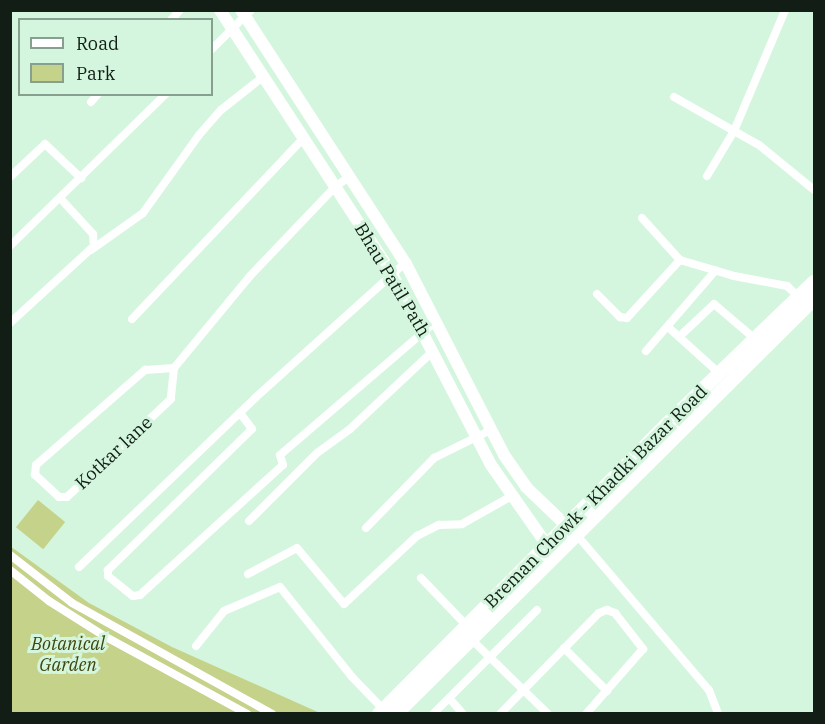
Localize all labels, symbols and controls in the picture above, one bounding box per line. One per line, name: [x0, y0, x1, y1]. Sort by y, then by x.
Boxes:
legend: [18, 18, 213, 96]
text: Road: [76, 32, 119, 55]
text: Park: [76, 62, 115, 85]
street label: Bhau Patil Path: [350, 219, 434, 341]
street label: Breman Chowk - Khadki Bazar Road: [480, 381, 712, 613]
street label: Kotkar lane: [71, 412, 157, 494]
park label: Botanical Garden: [31, 634, 105, 676]

